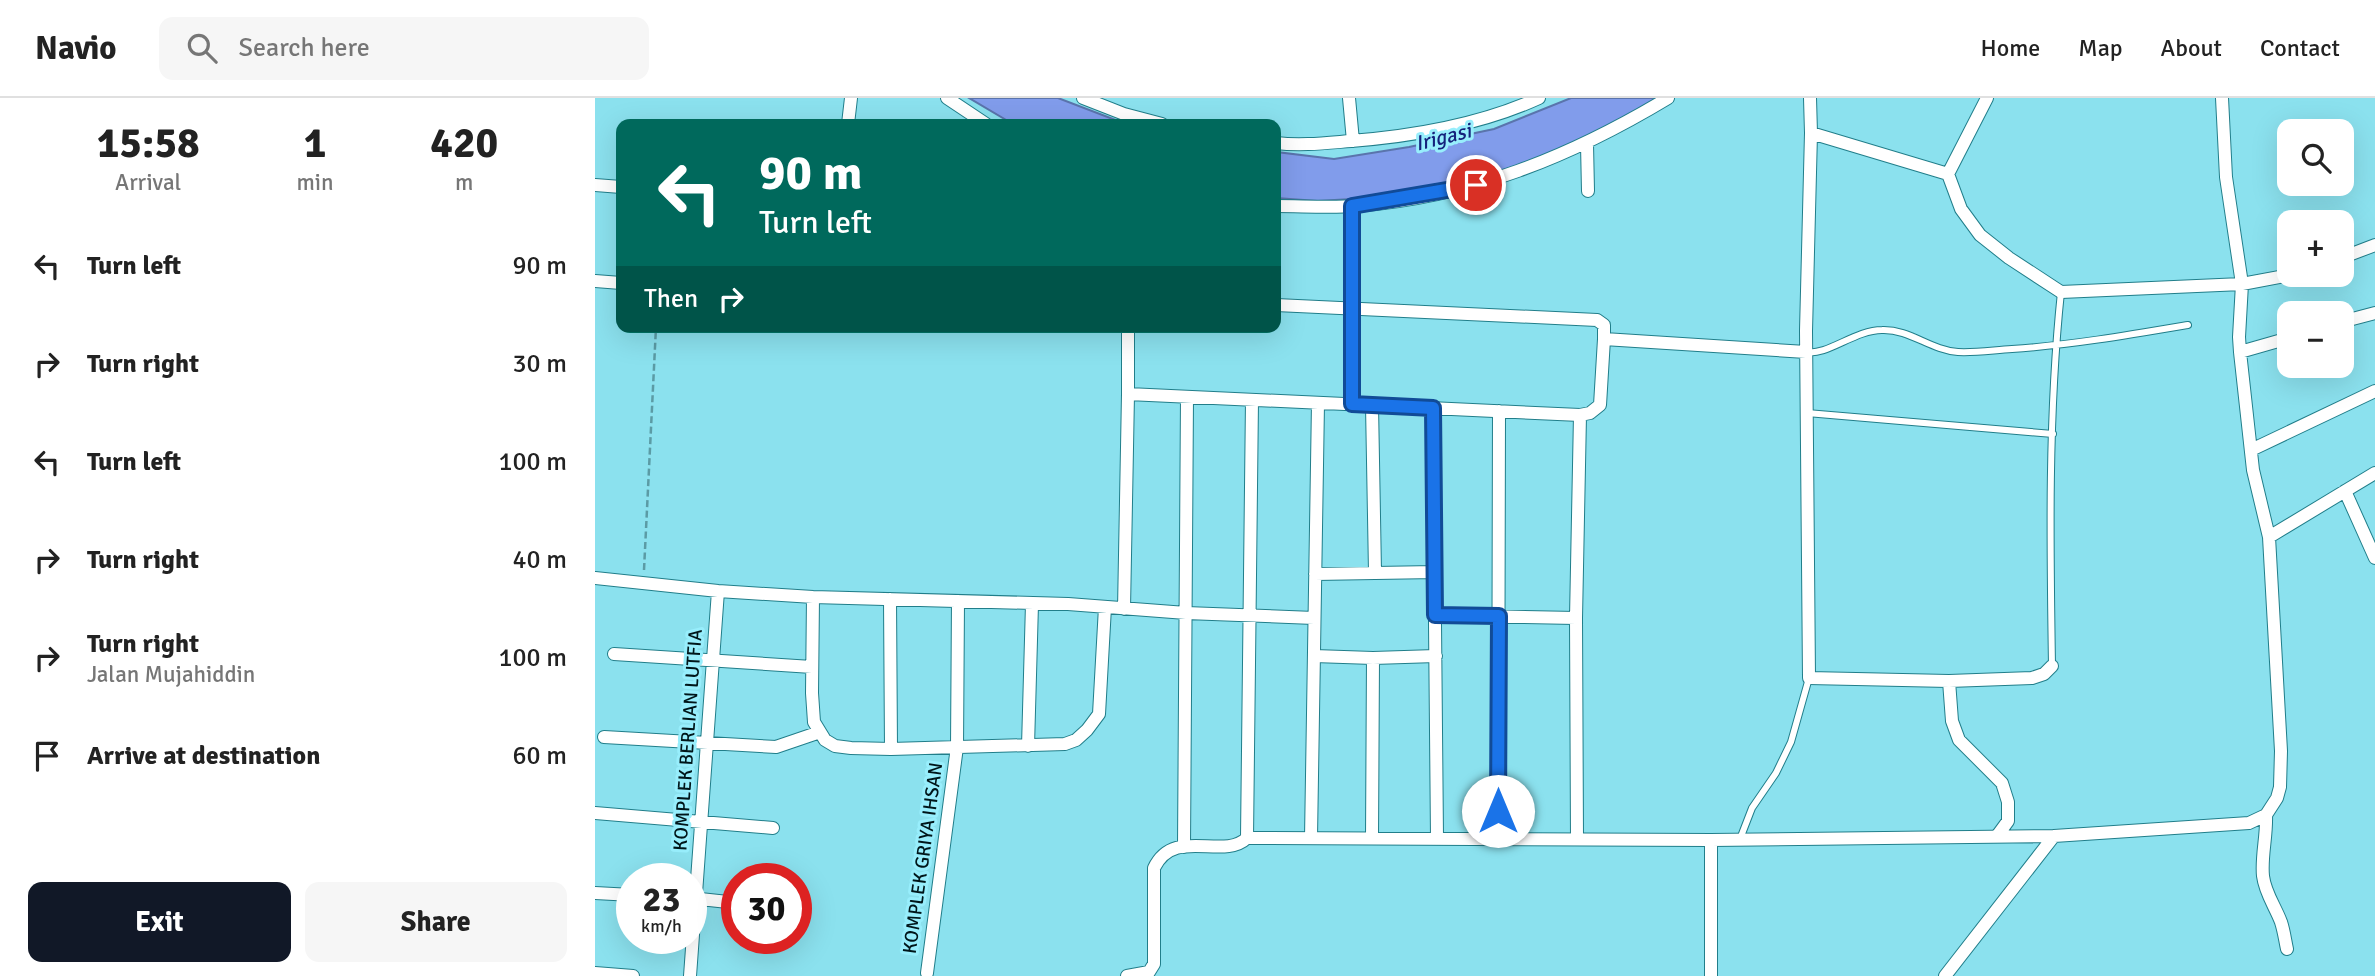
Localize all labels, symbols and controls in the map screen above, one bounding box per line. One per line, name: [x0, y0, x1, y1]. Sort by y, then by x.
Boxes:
search box: [159, 17, 649, 80]
text: Navio: [35, 28, 117, 69]
icon: search: [183, 29, 221, 67]
text: Search here: [239, 32, 370, 64]
text: Home: [1980, 33, 2040, 63]
text: Map: [2078, 33, 2123, 63]
text: About: [2161, 33, 2222, 63]
text: Contact: [2260, 33, 2340, 63]
water label: Irigasi: [1412, 117, 1476, 156]
text: 15:58: [97, 118, 200, 169]
text: 1: [304, 118, 326, 169]
text: 420: [430, 118, 498, 169]
map controls: [2277, 119, 2354, 378]
button: search: [2277, 119, 2354, 196]
text: 90 m: [759, 143, 862, 203]
icon: left: [644, 147, 735, 238]
pin: [1446, 155, 1506, 215]
icon: arrive: [1457, 166, 1495, 204]
text: Arrival: [115, 168, 181, 197]
text: min: [296, 168, 334, 197]
text: m: [455, 168, 473, 197]
text: Turn left: [759, 203, 872, 242]
button: +: [2277, 210, 2354, 287]
icon: left: [28, 247, 66, 285]
text: Turn left: [87, 250, 181, 282]
text: 90 m: [512, 250, 567, 282]
icon: right: [712, 280, 750, 318]
text: Then: [644, 283, 698, 315]
button: −: [2277, 301, 2354, 378]
icon: right: [28, 345, 66, 383]
text: Turn right: [87, 348, 199, 380]
text: 30 m: [512, 348, 567, 380]
icon: left: [28, 443, 66, 481]
text: Turn left: [87, 446, 181, 478]
text: 100 m: [498, 446, 567, 478]
icon: right: [28, 541, 66, 579]
text: Turn right: [87, 544, 199, 576]
text: 40 m: [512, 544, 567, 576]
text: Turn right: [87, 628, 199, 660]
street label: KOMPLEK BERLIAN LUTFIA: [668, 628, 708, 852]
icon: right: [28, 639, 66, 677]
text: 100 m: [498, 642, 567, 674]
text: Jalan Mujahiddin: [87, 660, 255, 689]
icon: arrive: [28, 737, 66, 775]
text: Arrive at destination: [87, 740, 320, 772]
text: 60 m: [512, 740, 567, 772]
street label: KOMPLEK GRIYA IHSAN: [898, 761, 948, 955]
position arrow: [1461, 774, 1535, 848]
speed limit sign: 30: [721, 863, 812, 954]
text: 23: [643, 878, 680, 921]
button: Exit: [28, 882, 291, 962]
button: Share: [305, 882, 567, 962]
text: km/h: [641, 915, 682, 937]

